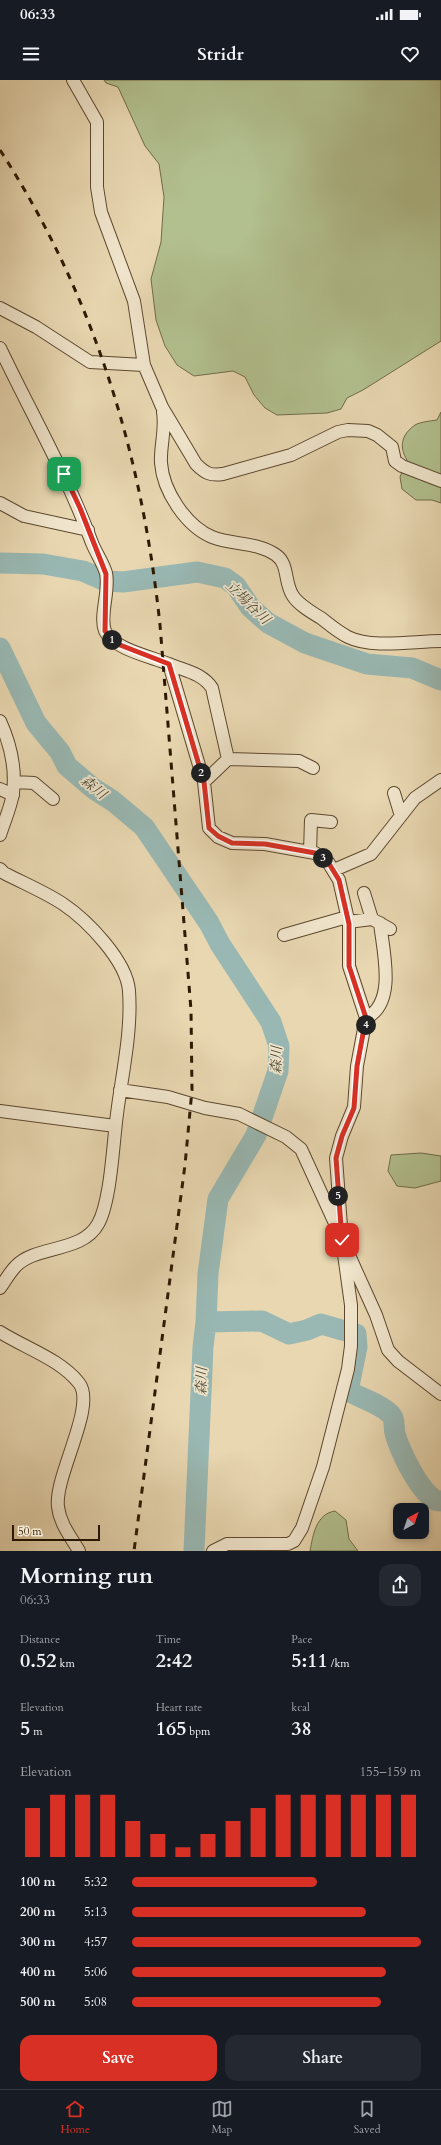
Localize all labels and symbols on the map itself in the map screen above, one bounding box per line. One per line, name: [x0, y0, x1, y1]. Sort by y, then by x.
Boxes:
pin: [47, 457, 81, 491]
water label: 立場谷川: [221, 576, 276, 630]
pin: 1: [102, 630, 122, 650]
pin: 2: [191, 763, 211, 783]
water label: 森川: [77, 771, 112, 805]
pin: 3: [313, 848, 333, 868]
pin: 4: [356, 1015, 376, 1035]
water label: 森川: [267, 1044, 287, 1074]
pin: 5: [328, 1186, 348, 1206]
pin: [325, 1223, 359, 1257]
water label: 森川: [192, 1365, 212, 1395]
north arrow: [393, 1503, 429, 1539]
scale bar: [12, 1523, 100, 1542]

